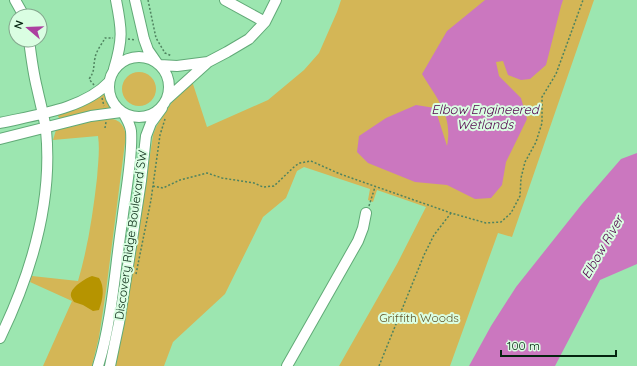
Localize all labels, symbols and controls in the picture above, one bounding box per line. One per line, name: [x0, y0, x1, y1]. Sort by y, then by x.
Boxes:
north arrow: [8, 8, 48, 48]
text: N: [11, 19, 26, 31]
water label: Elbow Engineered Wetlands: [431, 101, 541, 132]
street label: Discovery Ridge Boulevard SW: [111, 149, 150, 321]
water label: Elbow River: [578, 211, 627, 281]
park label: Griffith Woods: [379, 310, 459, 325]
scale bar: [501, 332, 616, 358]
text: 100 m: [507, 338, 540, 353]

